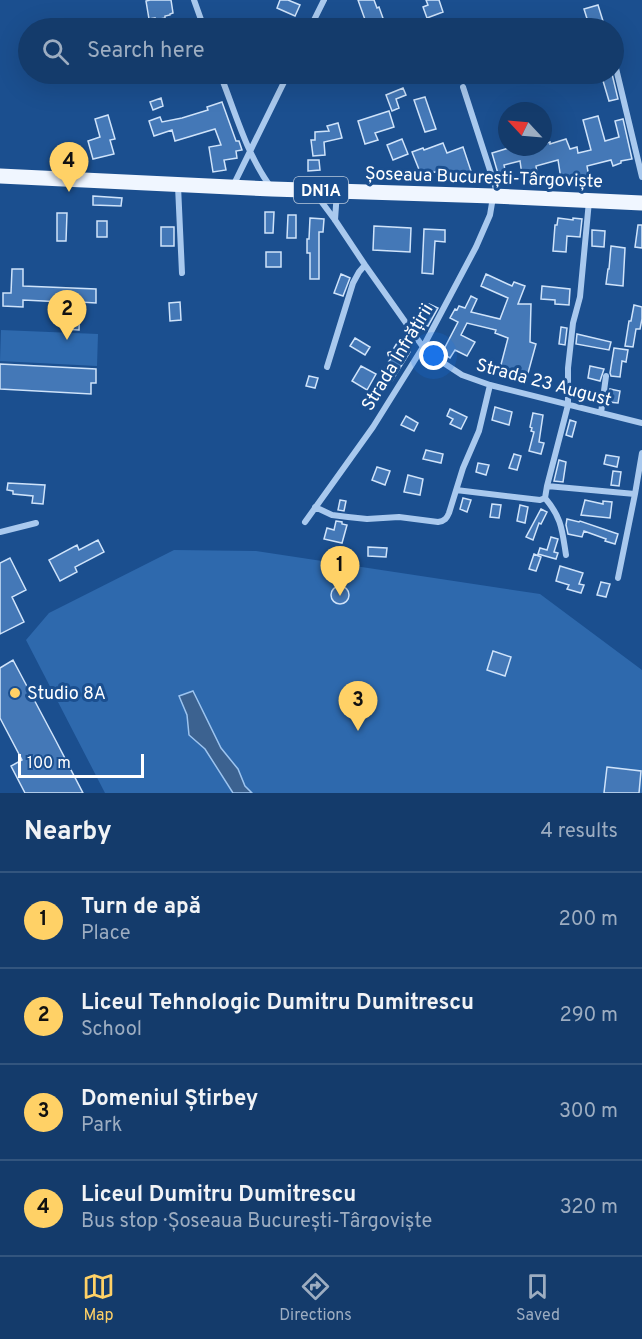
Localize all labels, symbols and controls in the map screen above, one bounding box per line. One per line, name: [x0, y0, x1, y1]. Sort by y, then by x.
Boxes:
search box: [18, 18, 624, 84]
icon: search: [39, 35, 72, 68]
text: Search here: [87, 38, 205, 65]
north arrow: [498, 102, 552, 156]
pin: 4: [50, 142, 88, 192]
street label: Șoseaua București-Târgoviște: [365, 163, 603, 194]
road number: DN1A: [294, 177, 348, 203]
pin: 2: [48, 290, 86, 340]
street label: Strada Înfrățirii: [355, 299, 439, 416]
your location: [419, 341, 448, 370]
street label: Strada 23 August: [473, 354, 614, 413]
pin: 1: [320, 546, 360, 596]
pin: 3: [338, 682, 378, 731]
place label: Studio 8A: [27, 683, 106, 706]
marker: Studio 8A: [8, 686, 22, 700]
scale bar: [18, 751, 144, 778]
text: 100 m: [27, 754, 71, 774]
text: Nearby: [24, 816, 112, 849]
text: 4 results: [541, 819, 618, 845]
text: Turn de apă: [81, 894, 201, 921]
text: 1: [40, 907, 48, 933]
text: 200 m: [559, 907, 618, 933]
text: Place: [81, 921, 131, 947]
text: Liceul Tehnologic Dumitru Dumitrescu: [81, 990, 474, 1017]
text: 2: [37, 1003, 50, 1029]
text: 290 m: [560, 1003, 618, 1029]
text: School: [81, 1017, 142, 1043]
text: Domeniul Știrbey: [81, 1086, 258, 1113]
text: 3: [38, 1099, 50, 1125]
text: 300 m: [559, 1099, 618, 1125]
text: Park: [81, 1113, 122, 1139]
text: Liceul Dumitru Dumitrescu: [81, 1182, 356, 1209]
text: 4: [37, 1195, 50, 1221]
text: 320 m: [560, 1195, 618, 1221]
text: Bus stop · Șoseaua București-Târgoviște: [81, 1209, 432, 1235]
tab: Map: [82, 1270, 115, 1326]
tab: Directions: [279, 1270, 352, 1326]
tab: Saved: [516, 1270, 560, 1326]

